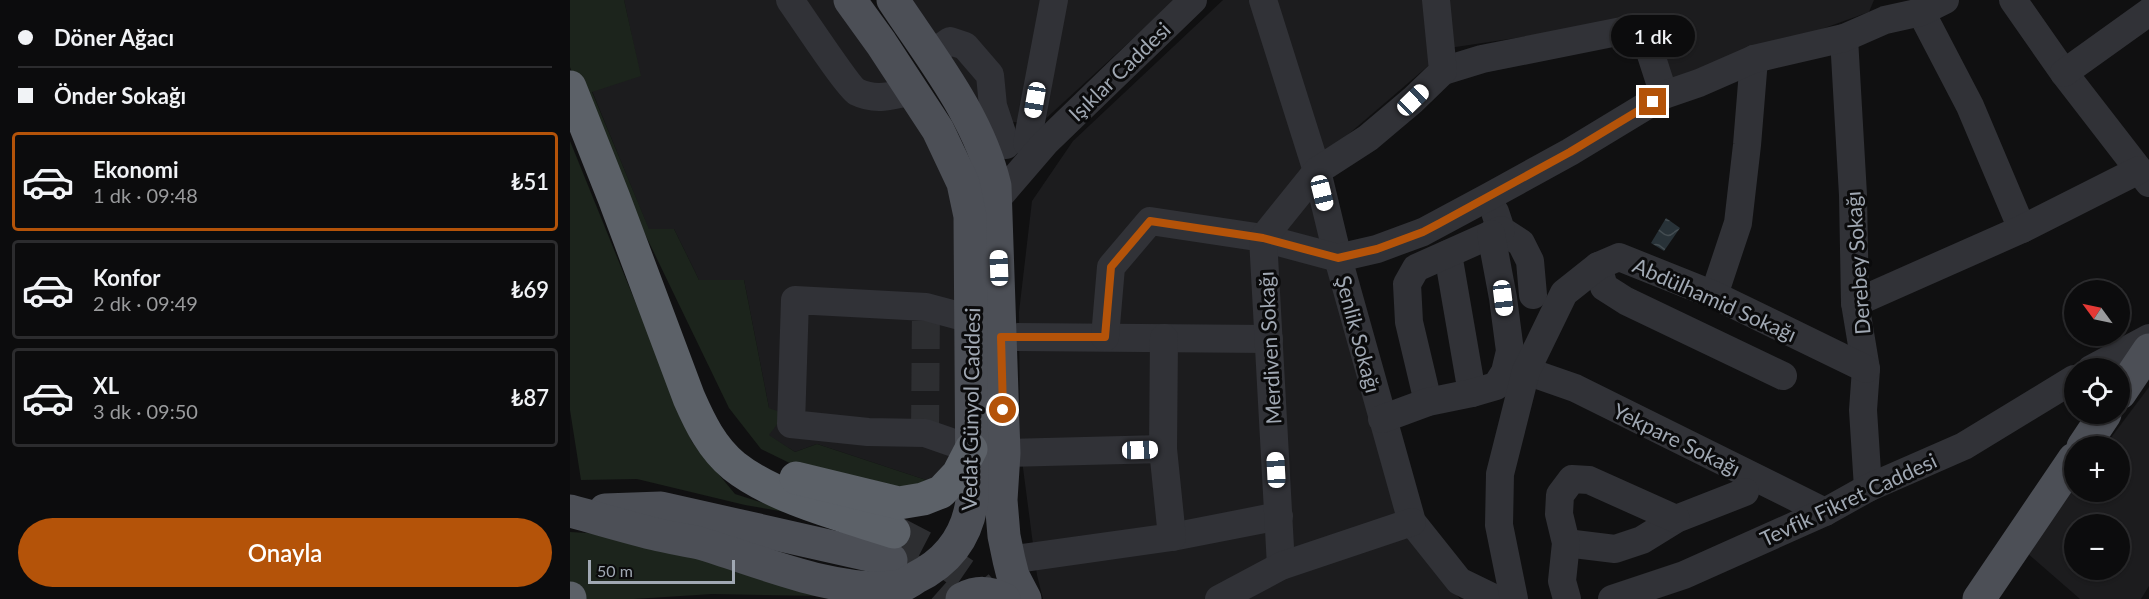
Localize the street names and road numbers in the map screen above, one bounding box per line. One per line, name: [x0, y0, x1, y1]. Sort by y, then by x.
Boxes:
street label: Işıklar Caddesi: [1063, 16, 1175, 126]
street label: Derebey Sokağı: [1840, 190, 1874, 336]
street label: Abdülhamid Sokağı: [1629, 252, 1801, 346]
street label: Merdiven Sokağı: [1253, 271, 1285, 425]
street label: Şenlik Sokağı: [1331, 273, 1387, 395]
street label: Vedat Günyol Caddesi: [956, 307, 984, 511]
street label: Yekpare Sokağı: [1609, 397, 1745, 481]
street label: Tevfik Fikret Caddesi: [1756, 447, 1940, 551]

